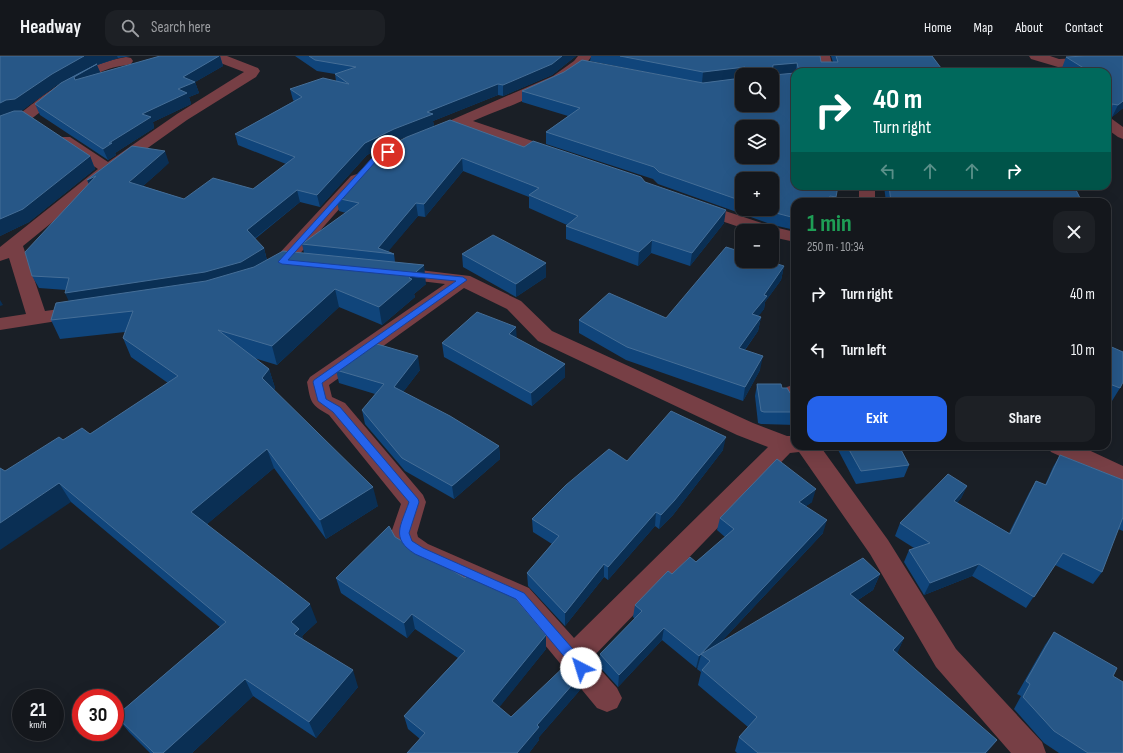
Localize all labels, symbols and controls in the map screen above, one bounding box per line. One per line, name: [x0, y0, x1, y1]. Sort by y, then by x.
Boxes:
search box: [105, 10, 385, 46]
text: Headway: [20, 16, 81, 39]
icon: search: [119, 17, 141, 39]
text: Search here: [151, 18, 211, 37]
text: Home: [924, 19, 952, 36]
text: Map: [974, 19, 993, 36]
text: About: [1015, 19, 1043, 36]
text: Contact: [1065, 19, 1103, 36]
map controls: [735, 68, 779, 268]
button: search: [735, 68, 779, 112]
text: 40 m: [873, 83, 922, 116]
icon: right: [807, 84, 859, 136]
text: Turn right: [873, 117, 931, 138]
button: layers: [735, 120, 779, 164]
pin: [371, 135, 405, 169]
icon: arrive: [377, 141, 399, 163]
icon: left: [877, 160, 899, 182]
icon: ahead: [919, 160, 941, 182]
icon: ahead: [961, 160, 983, 182]
icon: right: [1003, 160, 1025, 182]
button: +: [735, 172, 779, 216]
text: 1 min: [807, 209, 852, 238]
button: close: [1053, 211, 1095, 253]
button: −: [735, 224, 779, 268]
text: 250 m · 10:34: [807, 239, 864, 255]
icon: right: [807, 283, 829, 305]
text: Turn right: [841, 285, 893, 304]
text: 40 m: [1070, 285, 1095, 304]
icon: left: [807, 339, 829, 361]
text: Turn left: [841, 341, 886, 360]
text: 10 m: [1071, 341, 1095, 360]
button: Exit: [807, 396, 947, 442]
button: Share: [955, 396, 1095, 442]
position arrow: [560, 647, 602, 689]
speed limit sign: 30: [72, 689, 124, 741]
text: 21: [30, 698, 46, 722]
text: km/h: [29, 719, 47, 731]

